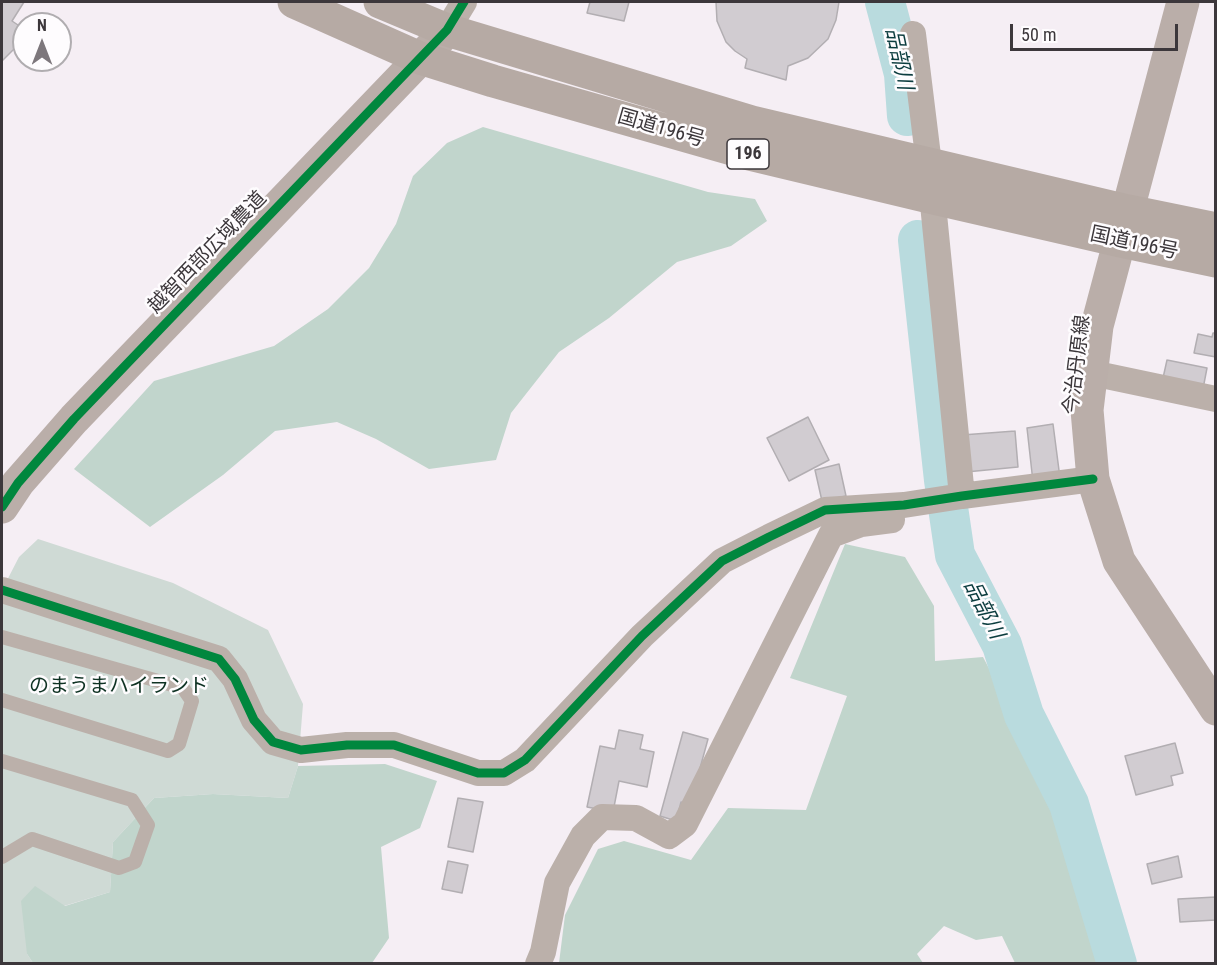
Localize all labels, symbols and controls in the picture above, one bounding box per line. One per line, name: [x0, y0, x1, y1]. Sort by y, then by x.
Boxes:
north arrow: [12, 12, 72, 72]
scale bar: [1013, 12, 1181, 50]
text: N: [37, 16, 47, 35]
text: 50 m: [1021, 24, 1056, 45]
water label: 品部川: [879, 26, 917, 92]
street label: 国道196号: [615, 105, 707, 153]
road number: 196: [727, 139, 769, 169]
street label: 越智西部広域農道: [144, 187, 272, 319]
street label: 国道196号: [1088, 223, 1180, 265]
street label: 今治丹原線: [1060, 314, 1096, 416]
water label: 品部川: [957, 576, 1009, 644]
park label: のまうまハイランド: [29, 675, 209, 699]

